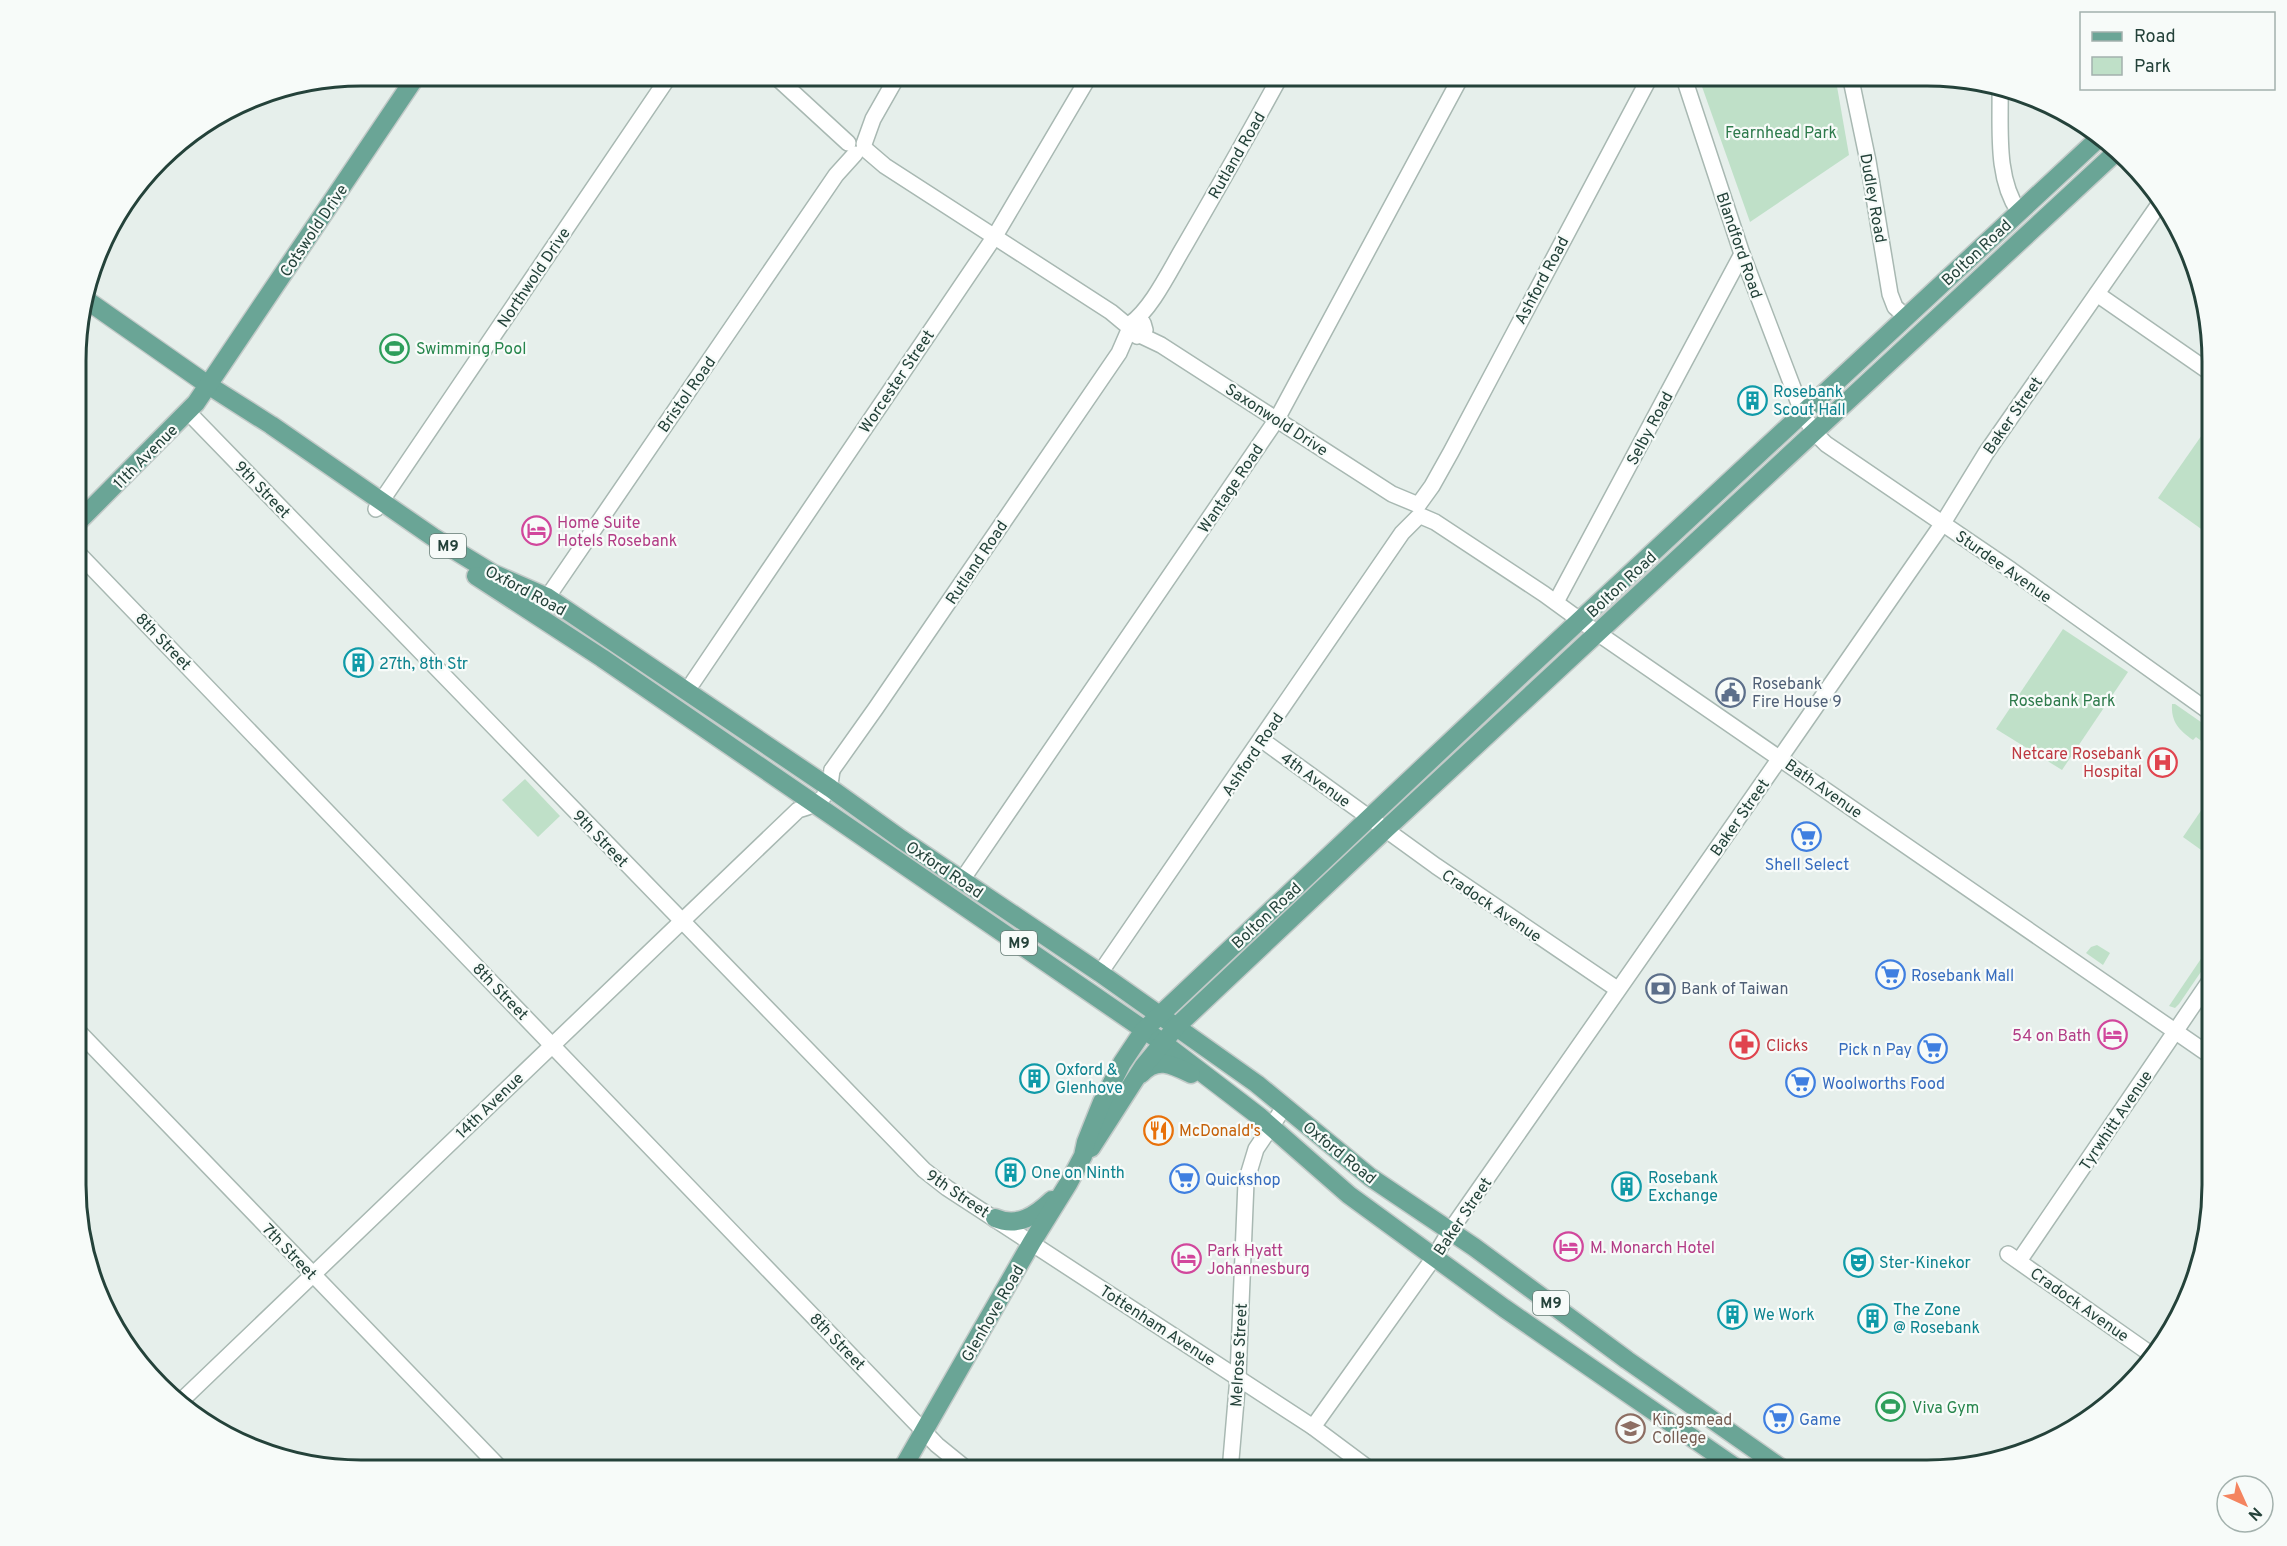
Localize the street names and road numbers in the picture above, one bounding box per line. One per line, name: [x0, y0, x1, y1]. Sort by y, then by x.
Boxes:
street label: Rutland Road: [1205, 109, 1271, 203]
street label: Dudley Road: [1854, 152, 1890, 245]
street label: Cotswold Drive: [276, 181, 353, 281]
street label: Blandford Road: [1711, 190, 1766, 301]
street label: Bolton Road: [1938, 216, 2016, 291]
street label: Northwold Drive: [494, 224, 575, 332]
street label: Ashford Road: [1511, 234, 1574, 328]
street label: Worcester Street: [856, 327, 940, 438]
street label: Bristol Road: [654, 353, 721, 437]
street label: Baker Street: [1980, 374, 2048, 459]
street label: Saxonwold Drive: [1221, 380, 1331, 461]
street label: Selby Road: [1623, 389, 1678, 469]
street label: 11th Avenue: [110, 421, 183, 494]
street label: Wantage Road: [1194, 441, 1269, 538]
street label: 9th Street: [229, 458, 294, 523]
street label: Rutland Road: [942, 517, 1013, 609]
street label: Sturdee Avenue: [1951, 527, 2055, 608]
road number: M9: [430, 534, 466, 558]
street label: Bolton Road: [1583, 548, 1661, 623]
street label: Oxford Road: [481, 562, 569, 621]
street label: 8th Street: [130, 610, 195, 675]
street label: Ashford Road: [1218, 709, 1289, 801]
street label: 4th Avenue: [1276, 749, 1354, 813]
street label: Bath Avenue: [1780, 756, 1866, 824]
street label: Baker Street: [1707, 776, 1775, 861]
street label: 9th Street: [567, 807, 632, 872]
street label: Oxford Road: [902, 838, 986, 904]
street label: Cradock Avenue: [1437, 866, 1545, 947]
street label: Bolton Road: [1228, 879, 1306, 954]
road number: M9: [1001, 931, 1037, 955]
street label: 8th Street: [467, 960, 532, 1025]
street label: Tyrwhitt Avenue: [2076, 1067, 2158, 1175]
street label: 14th Avenue: [452, 1069, 529, 1144]
street label: Oxford Road: [1298, 1118, 1380, 1189]
street label: 9th Street: [921, 1166, 992, 1223]
street label: Baker Street: [1430, 1174, 1497, 1260]
street label: 7th Street: [257, 1220, 320, 1285]
street label: Glenhove Road: [958, 1262, 1030, 1366]
street label: Cradock Avenue: [2026, 1264, 2132, 1347]
street label: Tottenham Avenue: [1095, 1282, 1219, 1372]
road number: M9: [1533, 1291, 1569, 1315]
street label: Melrose Street: [1227, 1303, 1253, 1408]
street label: 8th Street: [804, 1310, 869, 1375]

